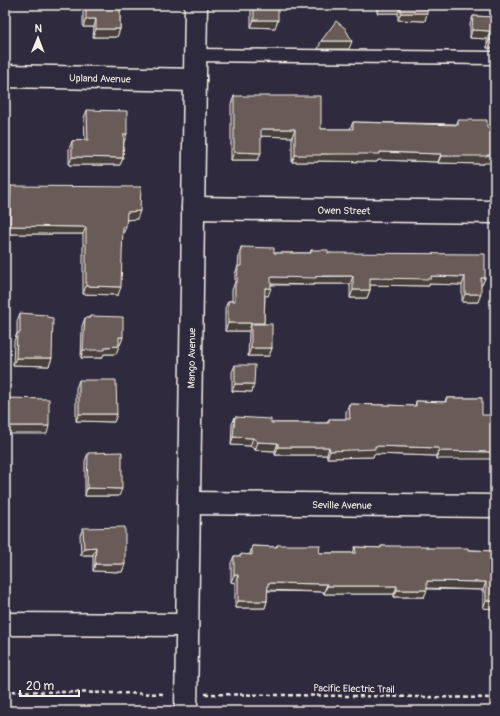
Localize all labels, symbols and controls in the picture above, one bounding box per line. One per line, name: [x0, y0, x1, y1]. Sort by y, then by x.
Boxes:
north arrow: [18, 18, 58, 58]
text: N: [34, 22, 43, 35]
street label: Upland Avenue: [69, 72, 131, 86]
street label: Owen Street: [317, 205, 371, 217]
street label: Mango Avenue: [186, 328, 198, 388]
street label: Seville Avenue: [312, 499, 372, 512]
scale bar: [20, 672, 79, 698]
text: 20 m: [26, 679, 55, 694]
street label: Pacific Electric Trail: [313, 682, 395, 696]

